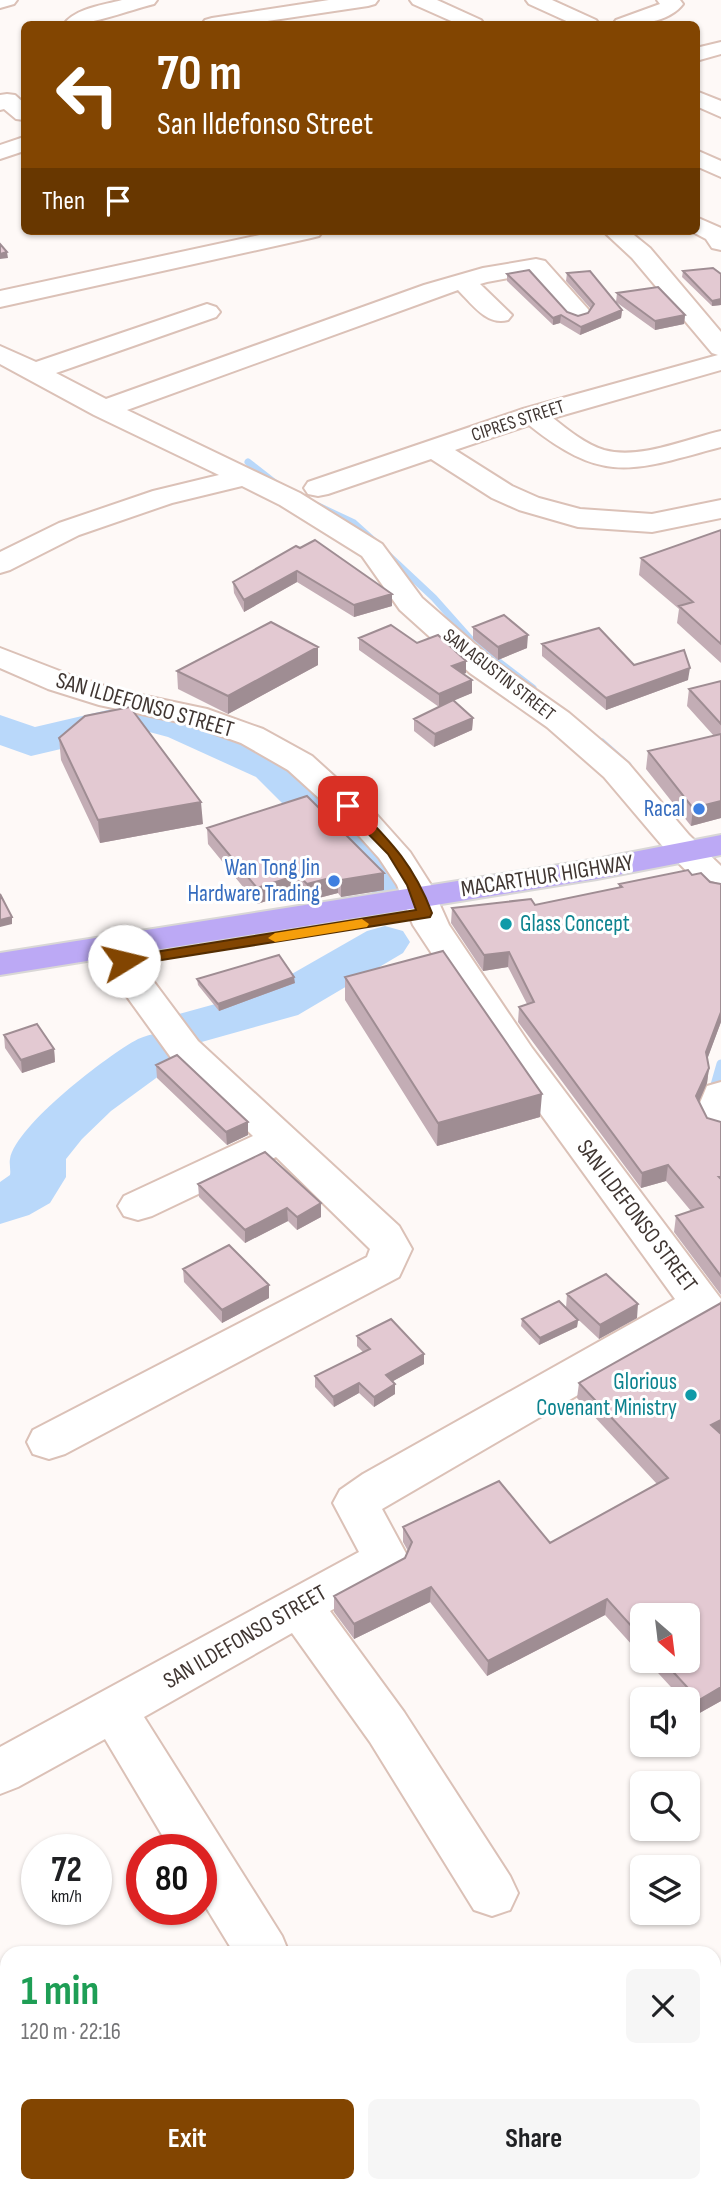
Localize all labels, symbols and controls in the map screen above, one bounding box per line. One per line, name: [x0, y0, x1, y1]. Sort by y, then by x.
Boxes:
text: 70 m: [157, 45, 242, 104]
icon: left: [42, 49, 133, 140]
text: San Ildefonso Street: [157, 105, 373, 144]
icon: arrive: [99, 182, 137, 220]
text: Then: [42, 186, 85, 217]
street label: CIPRES STREET: [468, 395, 568, 447]
street label: SAN AGUSTIN STREET: [438, 624, 560, 726]
street label: SAN ILDEFONSO STREET: [53, 666, 237, 744]
pin: [318, 776, 378, 836]
icon: arrive: [329, 787, 367, 825]
place label: Racal: [644, 795, 685, 823]
marker: Racal: [691, 801, 707, 817]
street label: MACARTHUR HIGHWAY: [459, 849, 635, 903]
place label: Wan Tong Jin Hardware Trading: [187, 854, 320, 908]
marker: Wan Tong Jin Hardware Trading: [326, 873, 342, 889]
place label: Glass Concept: [520, 910, 630, 938]
marker: Glass Concept: [498, 916, 514, 932]
position arrow: [87, 924, 161, 998]
street label: SAN ILDEFONSO STREET: [571, 1134, 703, 1298]
place label: Glorious Covenant Ministry: [536, 1368, 677, 1422]
marker: Glorious Covenant Ministry: [683, 1387, 699, 1403]
street label: SAN ILDEFONSO STREET: [159, 1579, 331, 1695]
north arrow: [630, 1603, 700, 1673]
map controls: [630, 1603, 700, 1925]
button: sound: [630, 1687, 700, 1757]
button: search: [630, 1771, 700, 1841]
speed limit sign: 80: [126, 1834, 217, 1925]
text: 72: [51, 1849, 82, 1892]
button: layers: [630, 1855, 700, 1925]
text: km/h: [51, 1886, 82, 1907]
text: 1 min: [21, 1966, 99, 2017]
button: close: [626, 1969, 700, 2043]
text: 120 m · 22:16: [21, 2018, 121, 2046]
button: Exit: [21, 2099, 354, 2179]
button: Share: [368, 2099, 700, 2179]

